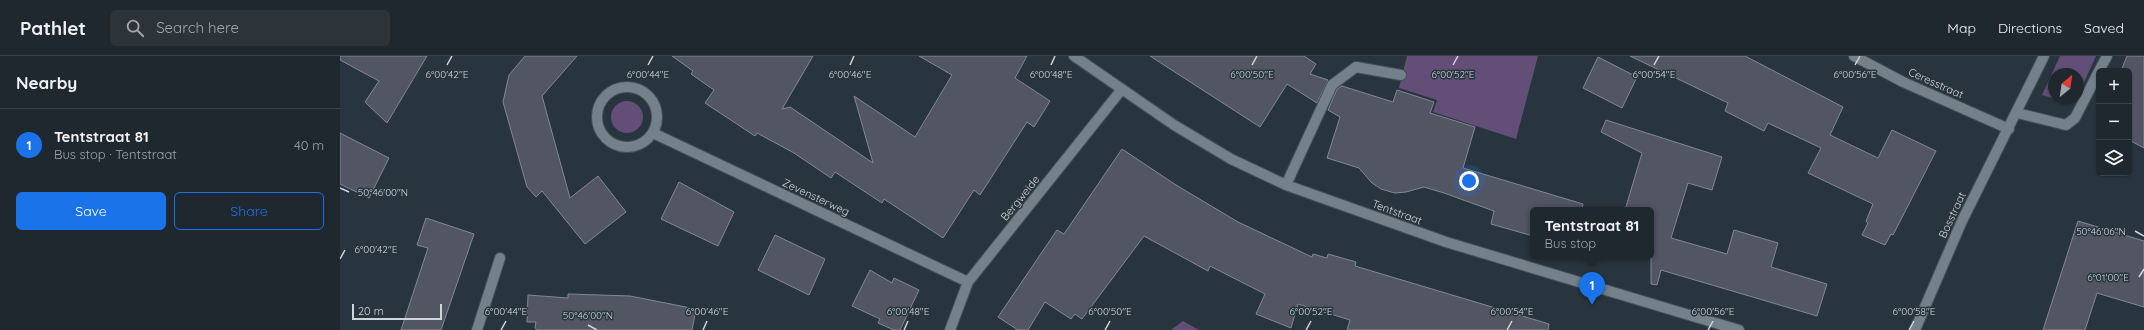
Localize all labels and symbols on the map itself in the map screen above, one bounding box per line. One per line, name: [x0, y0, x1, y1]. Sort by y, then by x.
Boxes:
street label: Ceresstraat: [1906, 65, 1966, 101]
text: 6°00'42"E: [426, 68, 469, 81]
text: 6°00'44"E: [627, 68, 670, 81]
text: 6°00'46"E: [829, 68, 872, 81]
text: 6°00'48"E: [1030, 68, 1073, 81]
text: 6°00'50"E: [1230, 68, 1274, 81]
text: 6°00'52"E: [1431, 68, 1475, 81]
text: 6°00'54"E: [1633, 68, 1676, 81]
text: 6°00'56"E: [1834, 68, 1877, 81]
north arrow: [2048, 68, 2084, 104]
your location: [1459, 171, 1479, 191]
street label: Bergweide: [998, 173, 1042, 223]
street label: Zevensterweg: [780, 175, 852, 219]
text: 50°46'00"N: [358, 186, 408, 199]
street label: Bosstraat: [1935, 190, 1969, 240]
street label: Tentstraat: [1370, 197, 1424, 228]
text: 50°46'06"N: [2076, 225, 2126, 238]
text: 6°00'42"E: [355, 243, 398, 256]
text: 6°01'00"E: [2087, 271, 2129, 284]
pin: 1: [1579, 272, 1605, 305]
scale bar: [352, 302, 442, 321]
text: 6°00'44"E: [485, 305, 528, 318]
text: 6°00'46"E: [686, 305, 729, 318]
text: 6°00'48"E: [887, 305, 930, 318]
text: 6°00'50"E: [1088, 305, 1132, 318]
text: 6°00'52"E: [1289, 305, 1333, 318]
text: 6°00'54"E: [1491, 305, 1534, 318]
text: 6°00'56"E: [1692, 305, 1735, 318]
text: 6°00'58"E: [1893, 305, 1936, 318]
text: 50°46'00"N: [563, 309, 613, 322]

